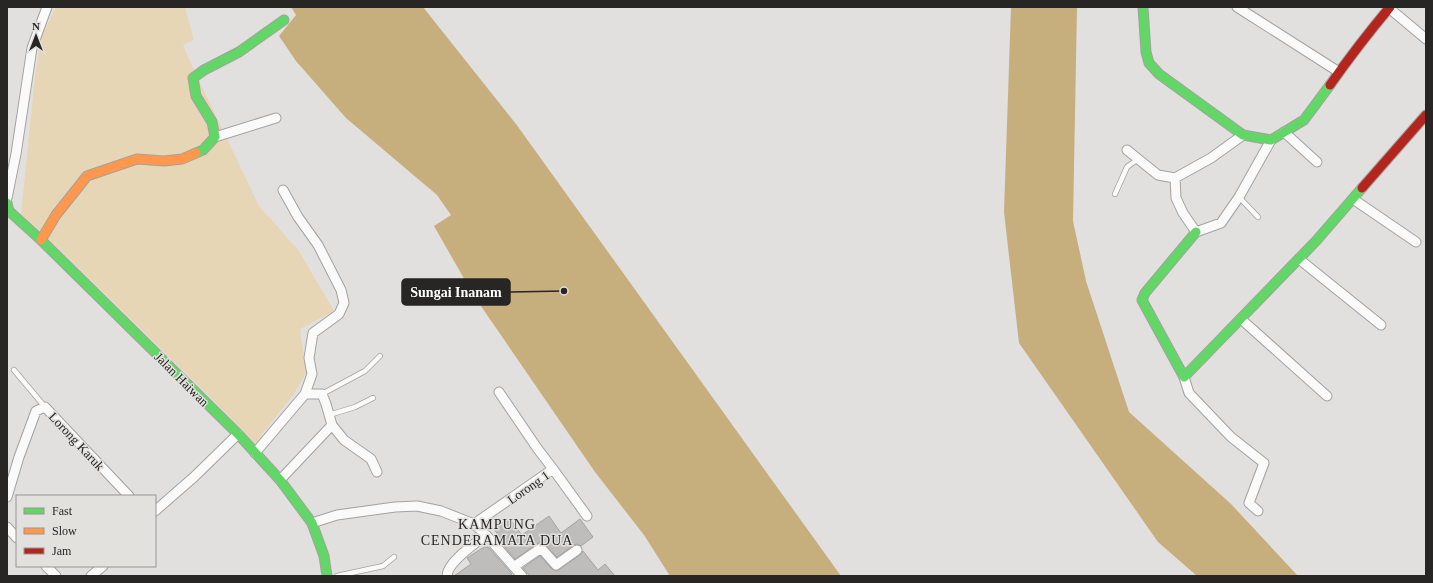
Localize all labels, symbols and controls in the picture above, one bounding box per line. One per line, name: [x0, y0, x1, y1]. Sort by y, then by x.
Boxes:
north arrow: [16, 16, 56, 56]
text: N: [32, 20, 40, 32]
callout: Sungai Inanam: [402, 279, 510, 305]
text: Sungai Inanam: [410, 285, 502, 300]
street label: Jalan Haiwan: [151, 349, 212, 410]
street label: Lorong Karuk: [46, 409, 108, 474]
street label: Lorong 1: [504, 467, 552, 507]
legend: [16, 495, 156, 567]
text: Fast: [52, 504, 73, 518]
district label: KAMPUNG CENDERAMATA DUA: [421, 517, 573, 548]
text: Slow: [52, 524, 77, 538]
text: Jam: [52, 544, 72, 558]

